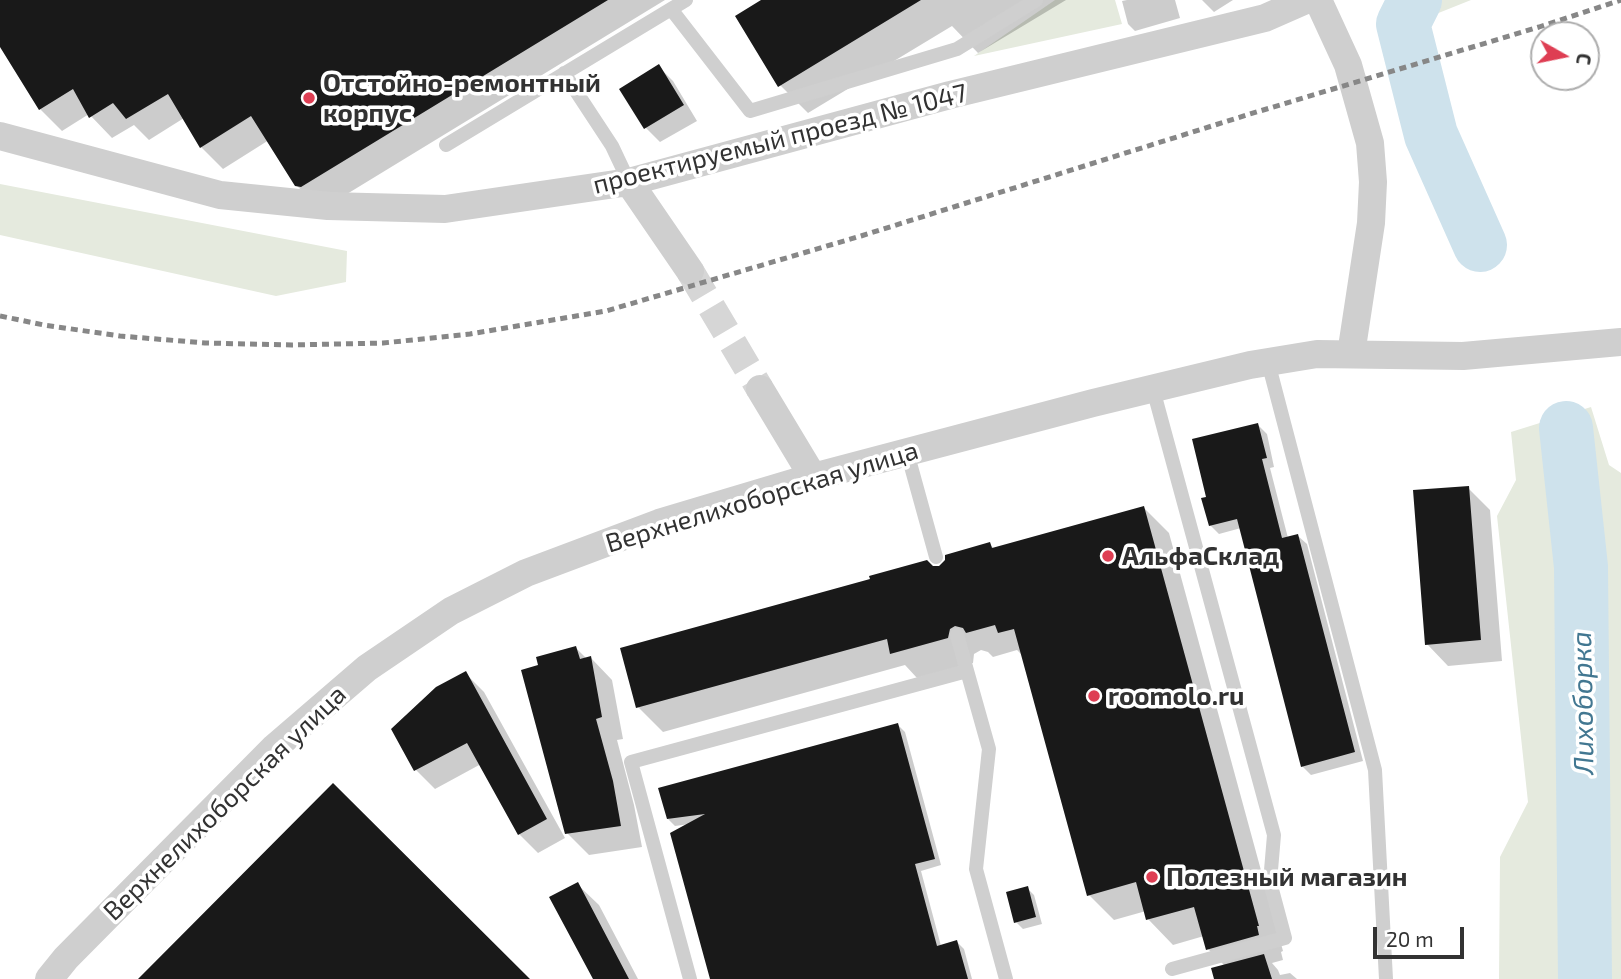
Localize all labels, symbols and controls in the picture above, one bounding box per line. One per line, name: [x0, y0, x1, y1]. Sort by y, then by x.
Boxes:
north arrow: [1530, 21, 1600, 91]
text: С: [1572, 52, 1596, 66]
place label: Отстойно-ремонтный корпус: [323, 67, 601, 128]
street label: проектируемый проезд № 1047: [590, 77, 970, 201]
marker: Отстойно-ремонтный корпус: [301, 90, 317, 106]
street label: Верхнелихоборская улица: [602, 435, 922, 559]
place label: АльфаСклад: [1122, 540, 1279, 572]
marker: АльфаСклад: [1100, 548, 1116, 564]
water label: Лихоборка: [1565, 631, 1601, 775]
street label: Верхнелихоборская улица: [97, 679, 353, 927]
place label: roomolo.ru: [1108, 680, 1245, 712]
marker: roomolo.ru: [1086, 688, 1102, 704]
place label: Полезный магазин: [1166, 861, 1408, 893]
marker: Полезный магазин: [1144, 869, 1160, 885]
scale bar: [1376, 912, 1467, 956]
text: 20 m: [1386, 926, 1434, 951]

